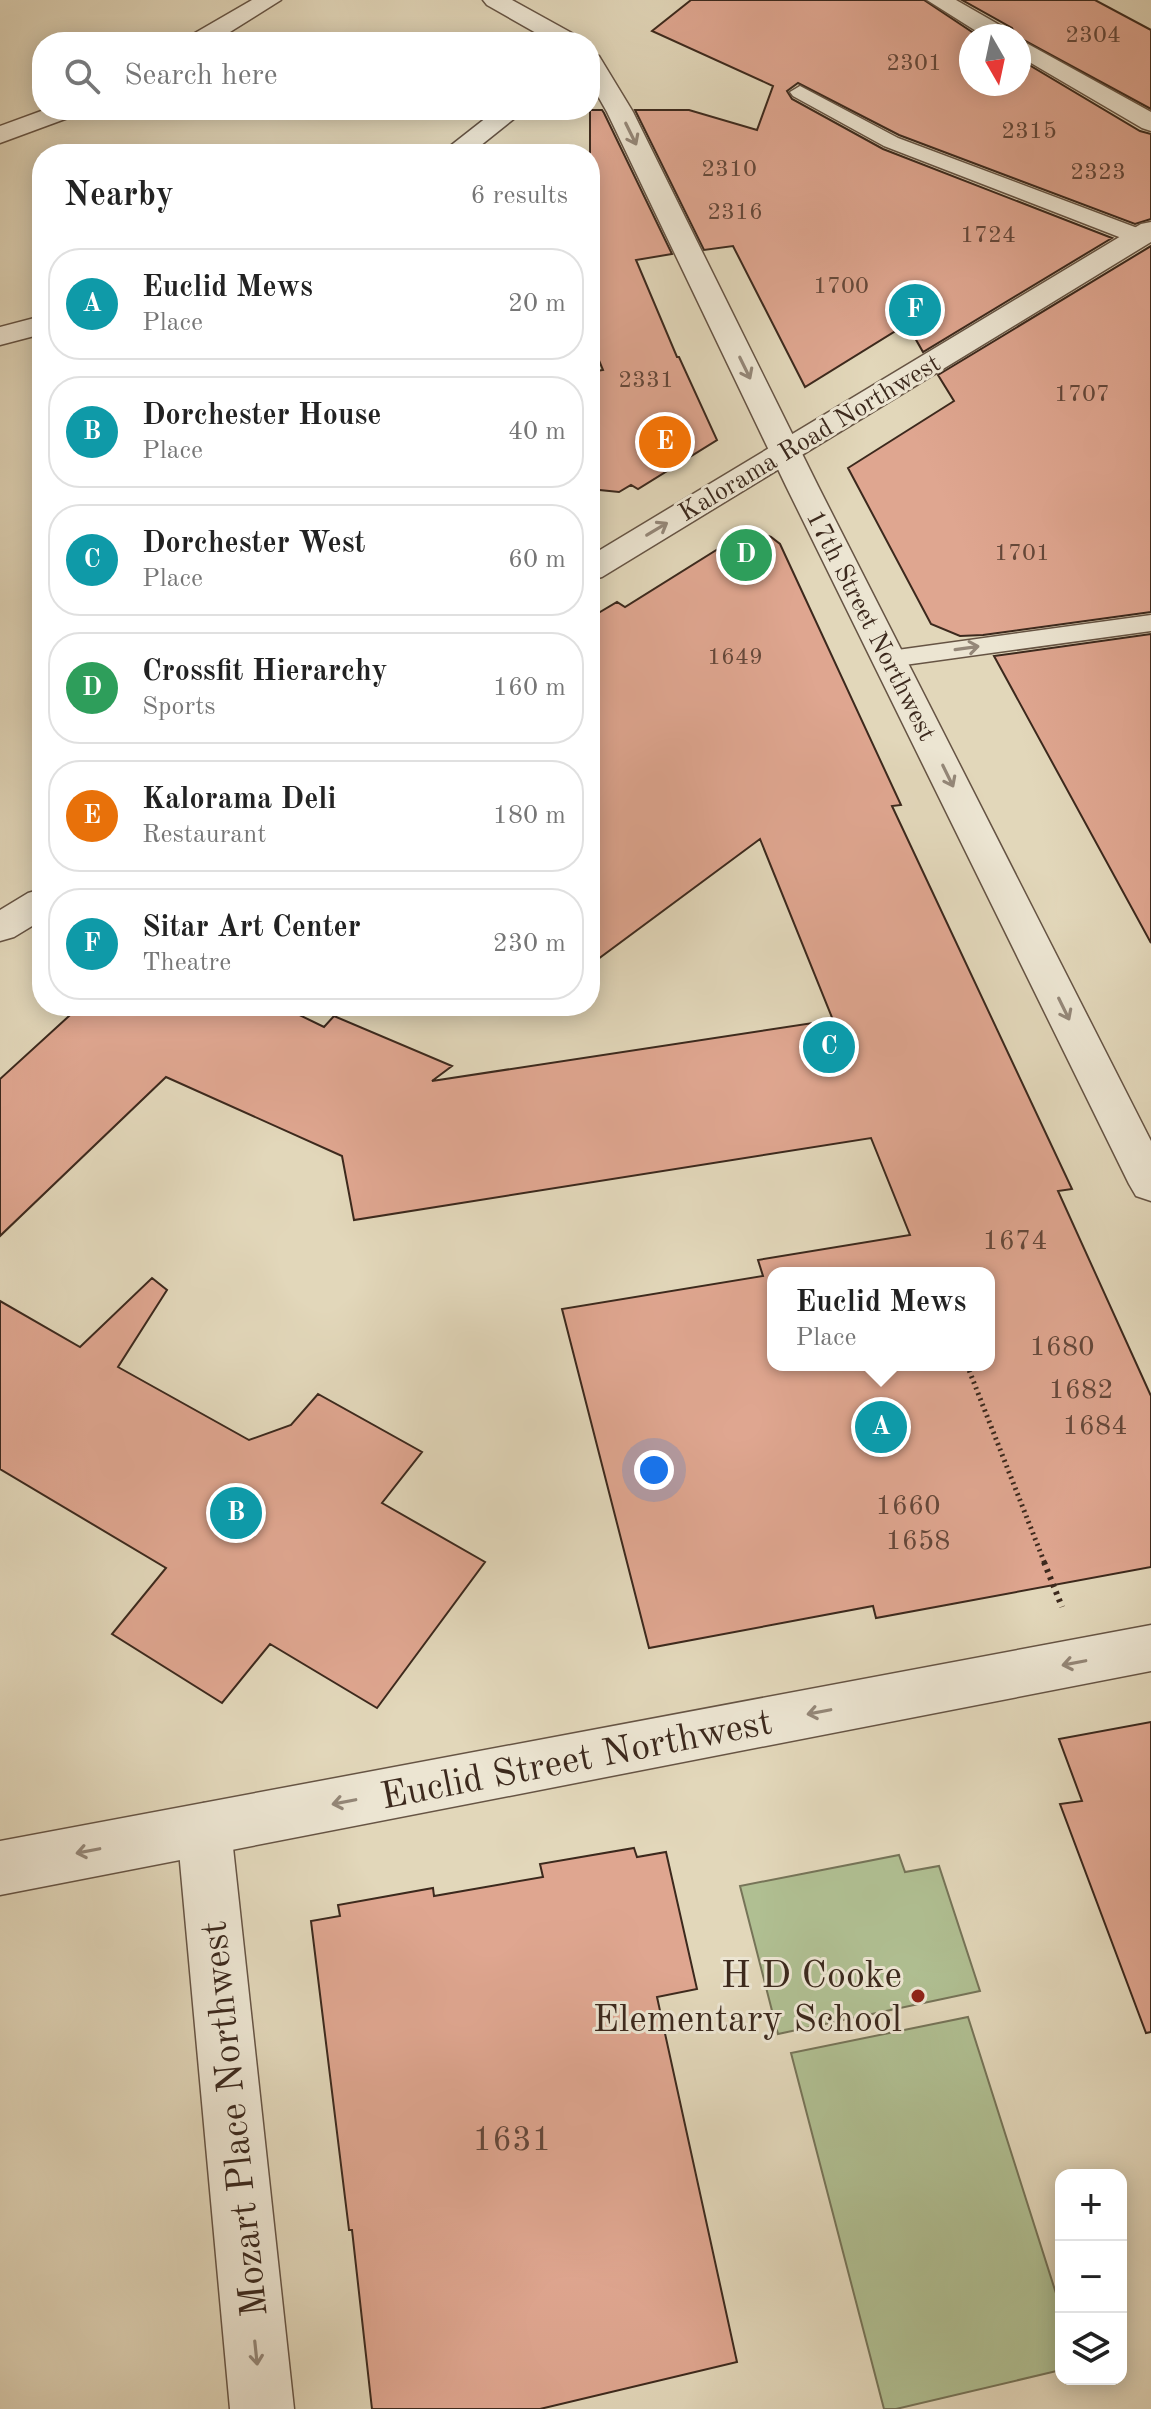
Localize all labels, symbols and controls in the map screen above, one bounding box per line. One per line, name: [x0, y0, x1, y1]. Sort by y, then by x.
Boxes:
north arrow: [959, 24, 1031, 96]
house number: 2304: [1065, 24, 1121, 48]
search box: [32, 32, 600, 120]
house number: 2301: [886, 52, 942, 76]
icon: search: [60, 54, 104, 98]
text: Search here: [124, 61, 278, 91]
house number: 2315: [1001, 120, 1057, 144]
one-way arrow: [624, 121, 639, 145]
house number: 2310: [701, 158, 757, 182]
house number: 2323: [1070, 161, 1126, 185]
text: Nearby: [64, 179, 174, 213]
text: 6 results: [470, 183, 568, 209]
house number: 2316: [707, 201, 763, 225]
house number: 1724: [960, 224, 1016, 248]
text: Euclid Mews: [142, 273, 313, 303]
house number: 1700: [813, 275, 869, 299]
pin: F: [889, 280, 941, 340]
text: A: [82, 291, 102, 317]
text: 20 m: [508, 291, 566, 317]
text: Place: [142, 310, 203, 336]
street label: Kalorama Road Northwest: [675, 350, 945, 527]
one-way arrow: [738, 355, 753, 379]
house number: 2331: [618, 369, 674, 393]
house number: 1707: [1054, 383, 1110, 407]
text: Dorchester House: [142, 401, 382, 431]
pin: E: [639, 412, 691, 472]
text: B: [83, 419, 101, 445]
text: 40 m: [508, 419, 566, 445]
text: Place: [142, 438, 203, 464]
street label: 17th Street Northwest: [801, 506, 940, 745]
one-way arrow: [645, 521, 668, 537]
pin: D: [720, 525, 772, 585]
text: Dorchester West: [142, 529, 366, 559]
house number: 1701: [994, 542, 1050, 566]
text: C: [83, 547, 101, 573]
text: 60 m: [508, 547, 566, 573]
text: Place: [142, 566, 203, 592]
one-way arrow: [954, 640, 979, 655]
house number: 1649: [707, 646, 763, 670]
text: Crossfit Hierarchy: [142, 657, 388, 687]
text: D: [82, 675, 102, 701]
text: 160 m: [493, 675, 566, 701]
text: Sports: [142, 694, 216, 720]
one-way arrow: [941, 763, 956, 787]
text: Kalorama Deli: [142, 785, 336, 815]
text: E: [83, 803, 101, 829]
text: 180 m: [493, 803, 566, 829]
text: Restaurant: [142, 822, 266, 848]
text: Sitar Art Center: [142, 913, 361, 943]
text: F: [83, 931, 101, 957]
text: 230 m: [493, 931, 566, 957]
text: Theatre: [142, 950, 231, 976]
one-way arrow: [1057, 996, 1072, 1020]
pin: C: [803, 1017, 855, 1077]
house number: 1674: [983, 1228, 1047, 1256]
popup: [767, 1267, 995, 1371]
text: Euclid Mews: [796, 1288, 966, 1318]
text: Place: [796, 1325, 856, 1351]
house number: 1680: [1030, 1334, 1094, 1362]
house number: 1682: [1049, 1377, 1113, 1405]
pin: A: [855, 1397, 907, 1457]
house number: 1684: [1063, 1413, 1127, 1441]
your location: [634, 1450, 674, 1490]
pin: B: [210, 1483, 262, 1543]
house number: 1660: [876, 1493, 940, 1521]
house number: 1658: [886, 1528, 950, 1556]
one-way arrow: [1062, 1656, 1088, 1671]
street label: Euclid Street Northwest: [378, 1704, 776, 1818]
one-way arrow: [807, 1705, 832, 1720]
one-way arrow: [331, 1796, 357, 1811]
one-way arrow: [76, 1845, 101, 1860]
street label: Mozart Place Northwest: [196, 1919, 276, 2319]
place label: H D Cooke Elementary School: [593, 1958, 902, 2040]
marker: H D Cooke Elementary School: [909, 1987, 927, 2005]
house number: 1631: [473, 2124, 551, 2158]
map controls: [1055, 2169, 1127, 2385]
button: +: [1055, 2169, 1127, 2241]
button: −: [1055, 2241, 1127, 2313]
button: layers: [1055, 2313, 1127, 2385]
one-way arrow: [249, 2339, 264, 2365]

